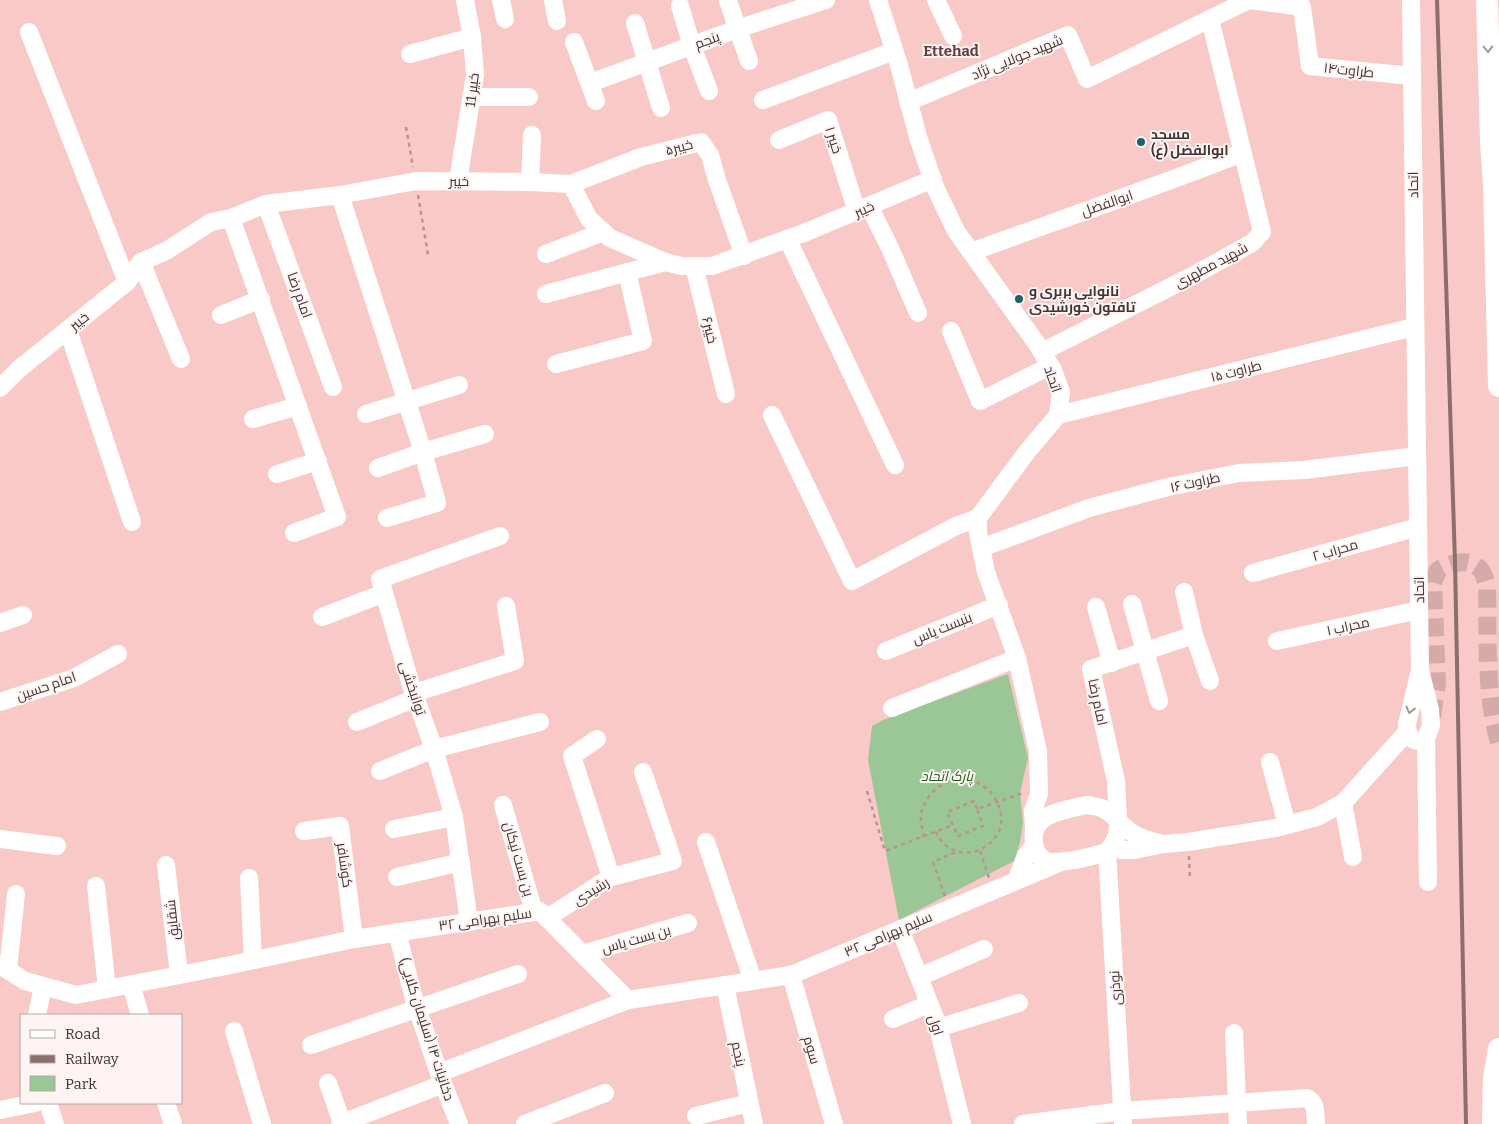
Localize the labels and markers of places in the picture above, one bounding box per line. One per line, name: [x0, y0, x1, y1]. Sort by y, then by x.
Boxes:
place label: مسجد ابوالفضل (ع): [1151, 126, 1229, 160]
marker: مسجد ابوالفضل (ع): [1135, 136, 1147, 148]
place label: نانوایی بربری و تافتون خورشیدی: [1029, 283, 1136, 316]
marker: نانوایی بربری و تافتون خورشیدی: [1013, 293, 1025, 305]

